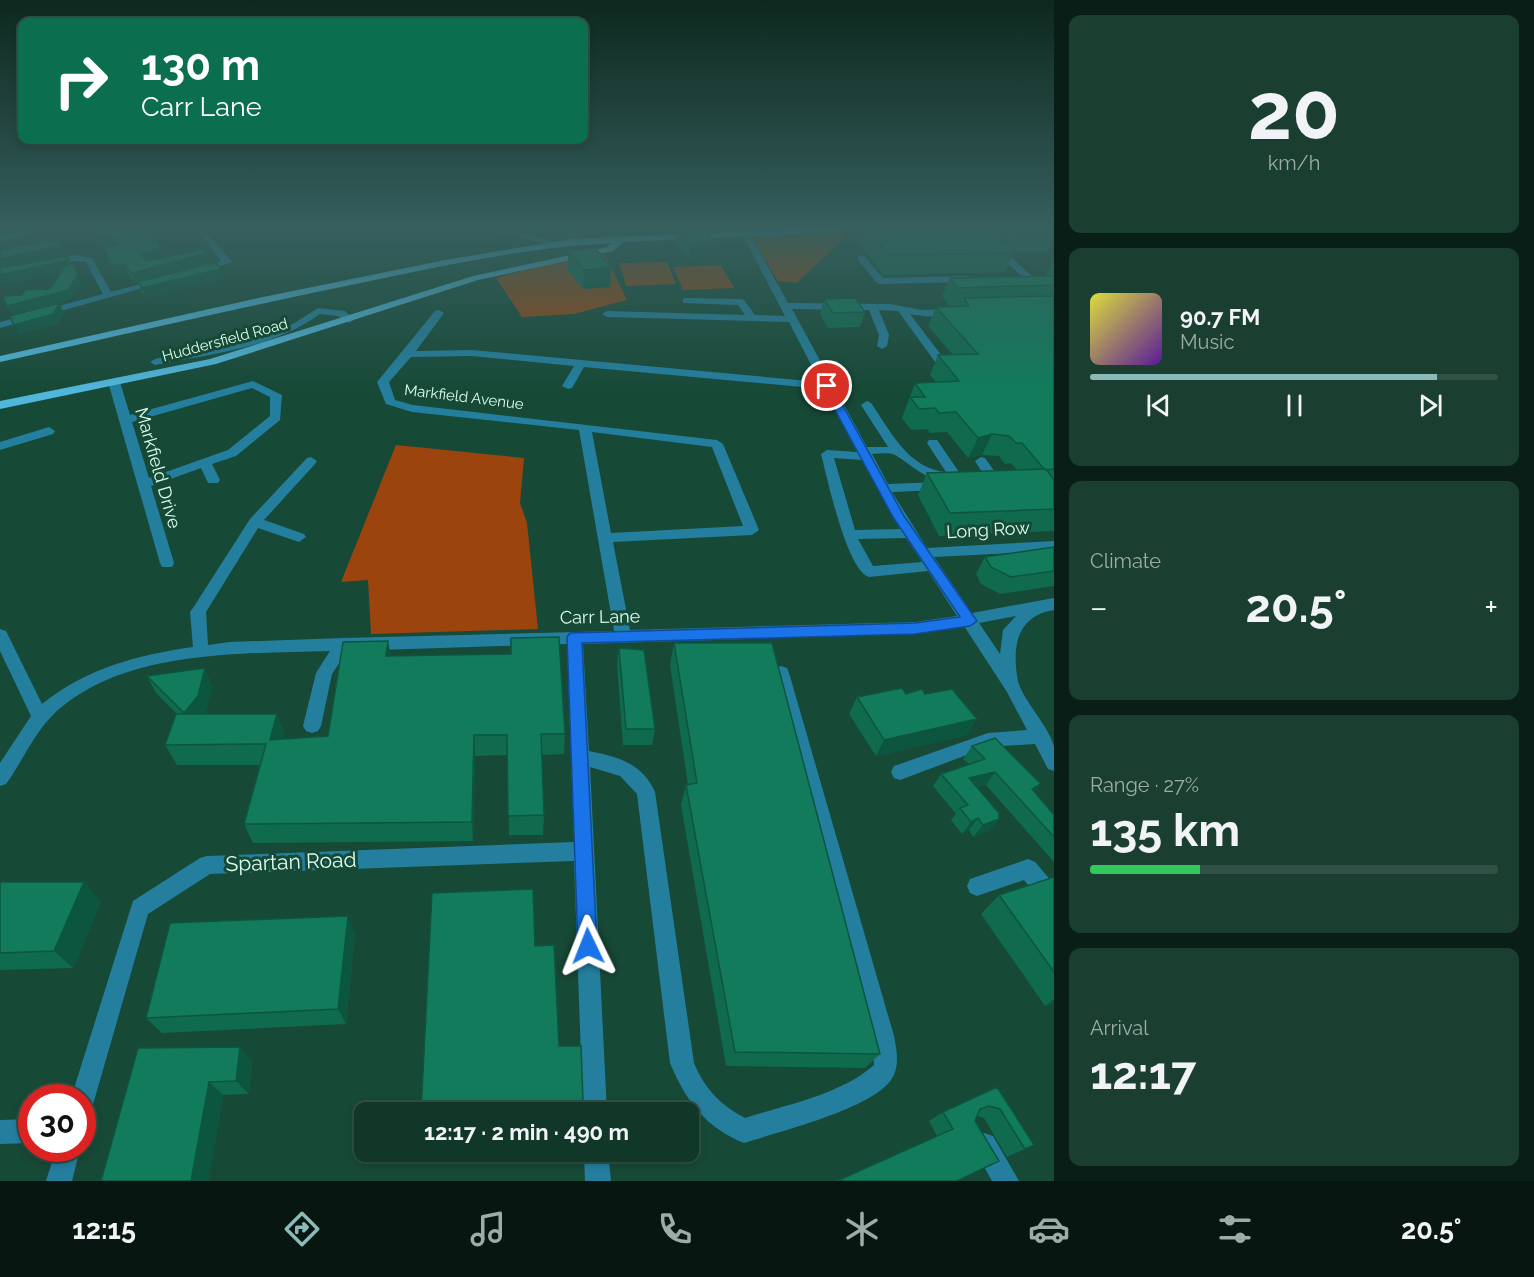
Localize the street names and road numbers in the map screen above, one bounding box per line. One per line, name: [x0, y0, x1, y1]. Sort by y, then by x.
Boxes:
street label: Huddersfield Road: [160, 315, 290, 365]
street label: Markfield Avenue: [403, 381, 525, 413]
street label: Markfield Drive: [131, 405, 186, 531]
street label: Long Row: [946, 517, 1031, 542]
street label: Carr Lane: [560, 605, 641, 628]
street label: Spartan Road: [225, 847, 357, 876]

